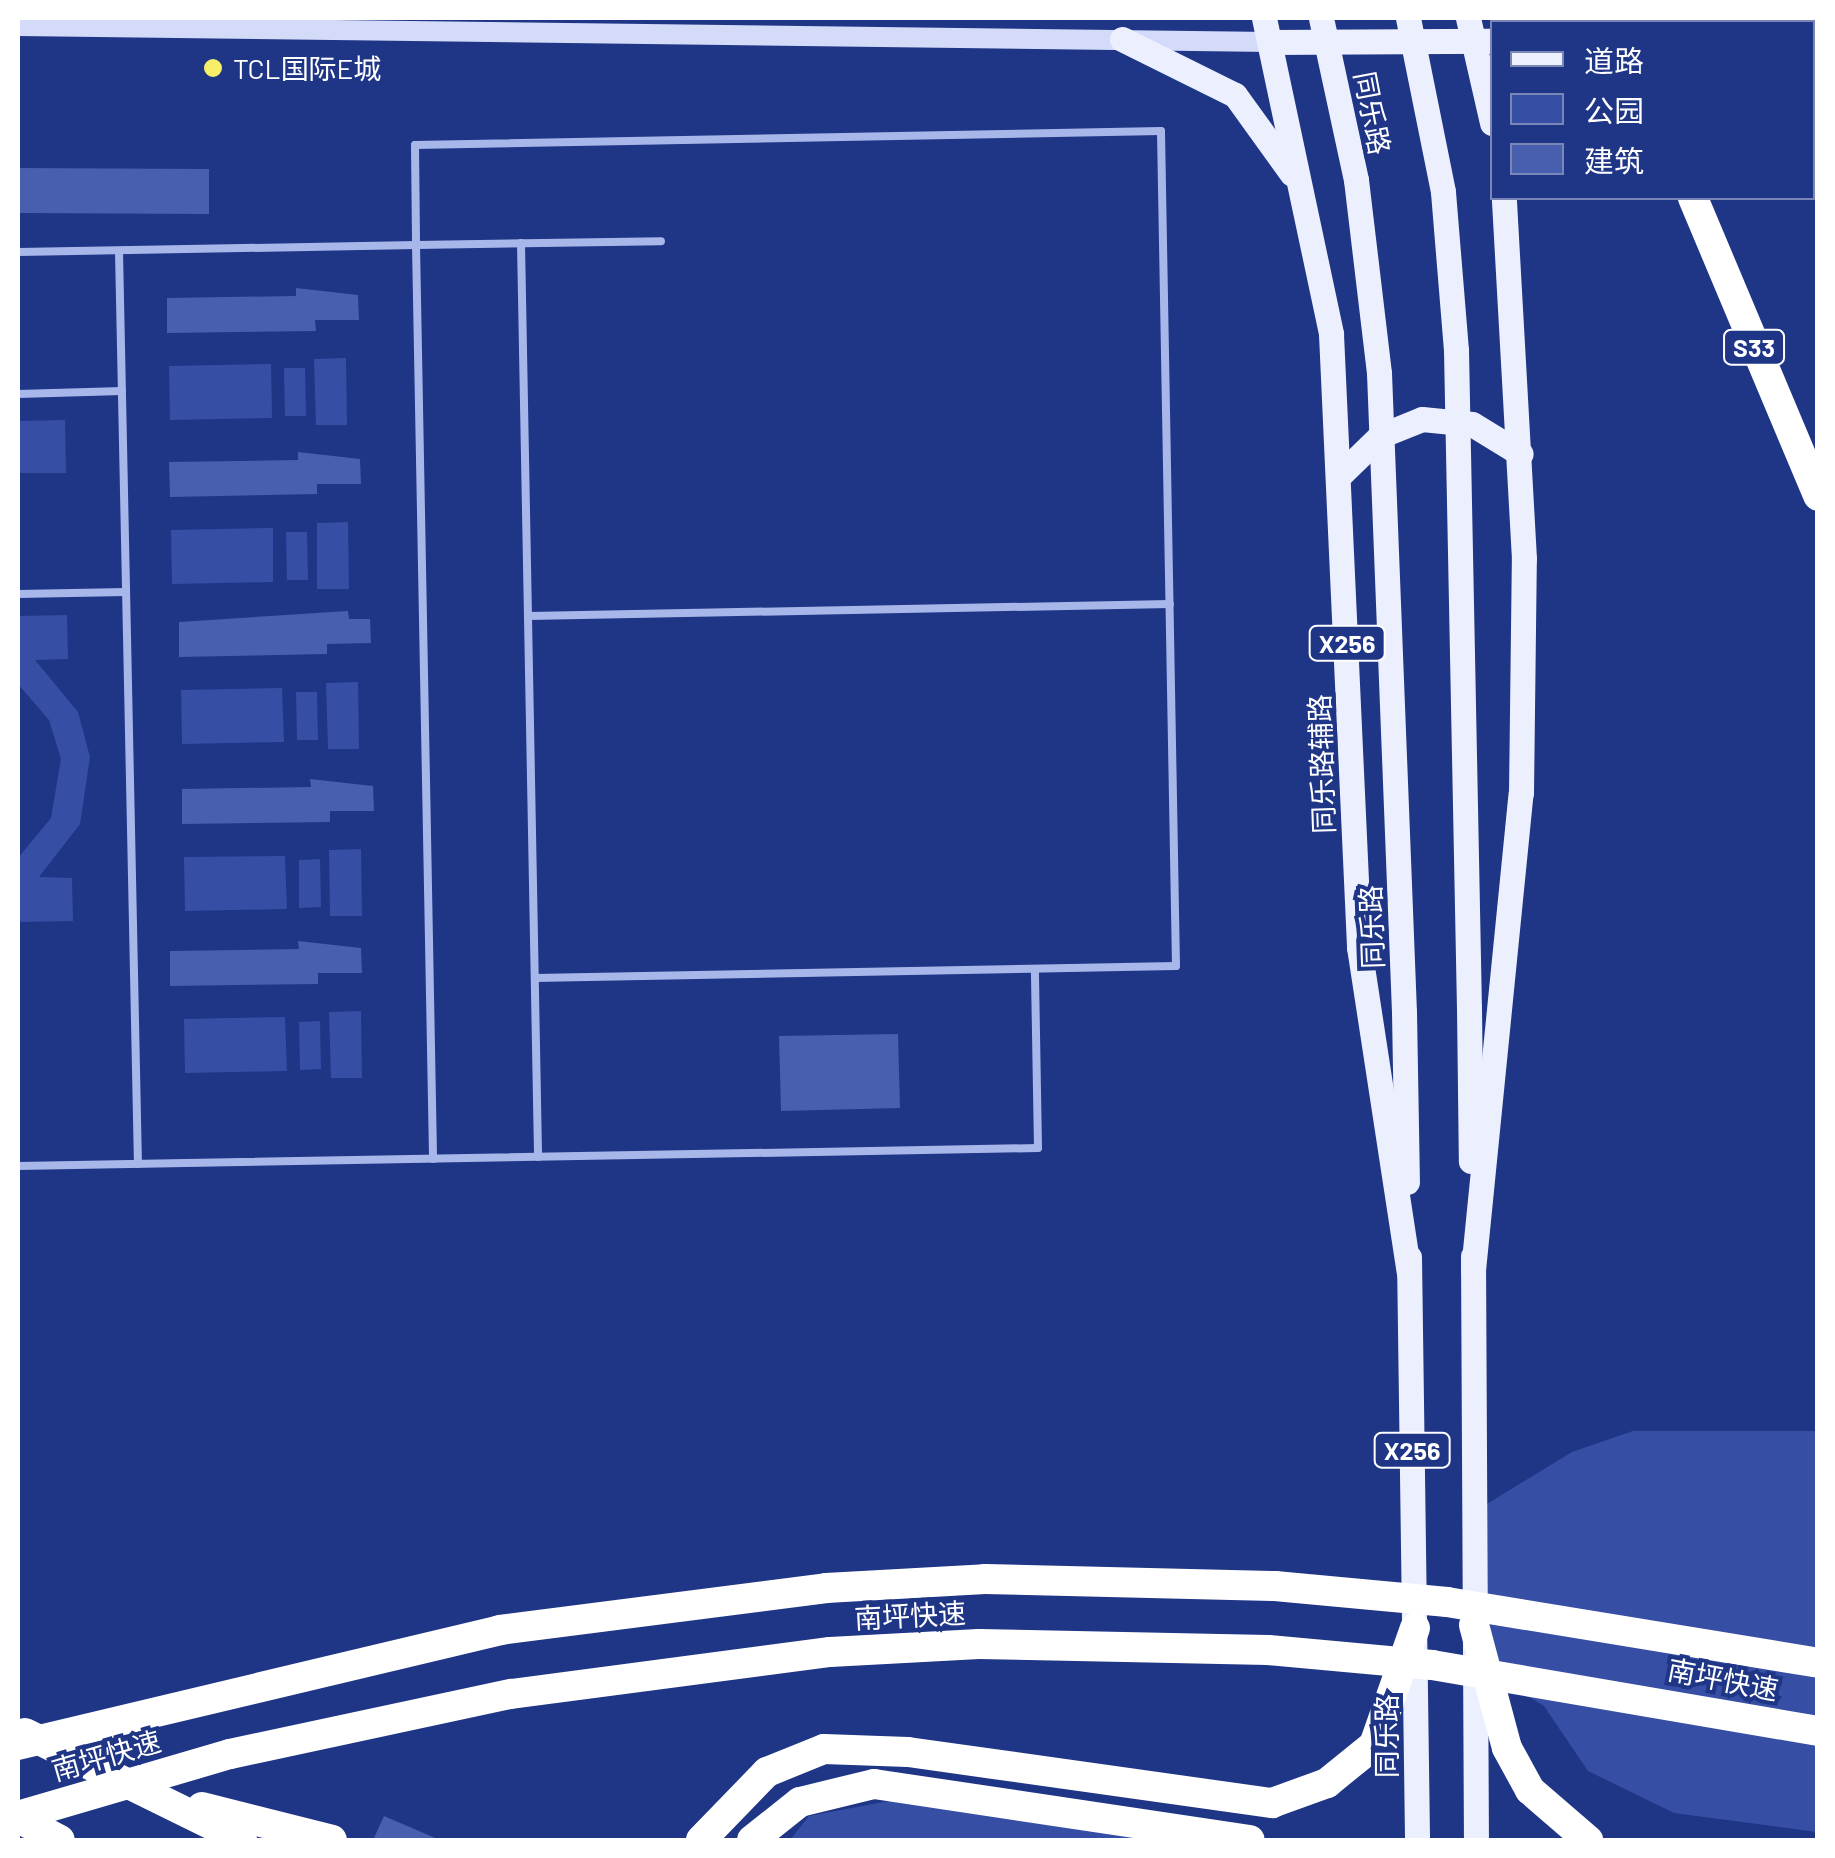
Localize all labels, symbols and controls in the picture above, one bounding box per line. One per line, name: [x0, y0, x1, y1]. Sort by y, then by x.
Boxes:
legend: [1490, 20, 1815, 200]
text: 道路: [1584, 42, 1644, 78]
place label: TCL国际E城: [233, 51, 381, 85]
marker: TCL国际E城: [202, 57, 224, 79]
street label: 同乐路: [1348, 69, 1398, 157]
text: 公园: [1584, 92, 1644, 128]
text: 建筑: [1584, 142, 1644, 178]
road number: S33: [1722, 327, 1786, 367]
road number: X256: [1307, 623, 1387, 663]
street label: 同乐路辅路: [1302, 693, 1340, 835]
street label: 同乐路: [1353, 884, 1389, 970]
road number: X256: [1372, 1430, 1452, 1470]
street label: 南坪快速: [853, 1595, 967, 1635]
street label: 南坪快速: [1665, 1652, 1781, 1706]
street label: 同乐路: [1369, 1694, 1403, 1778]
street label: 南坪快速: [48, 1723, 164, 1787]

